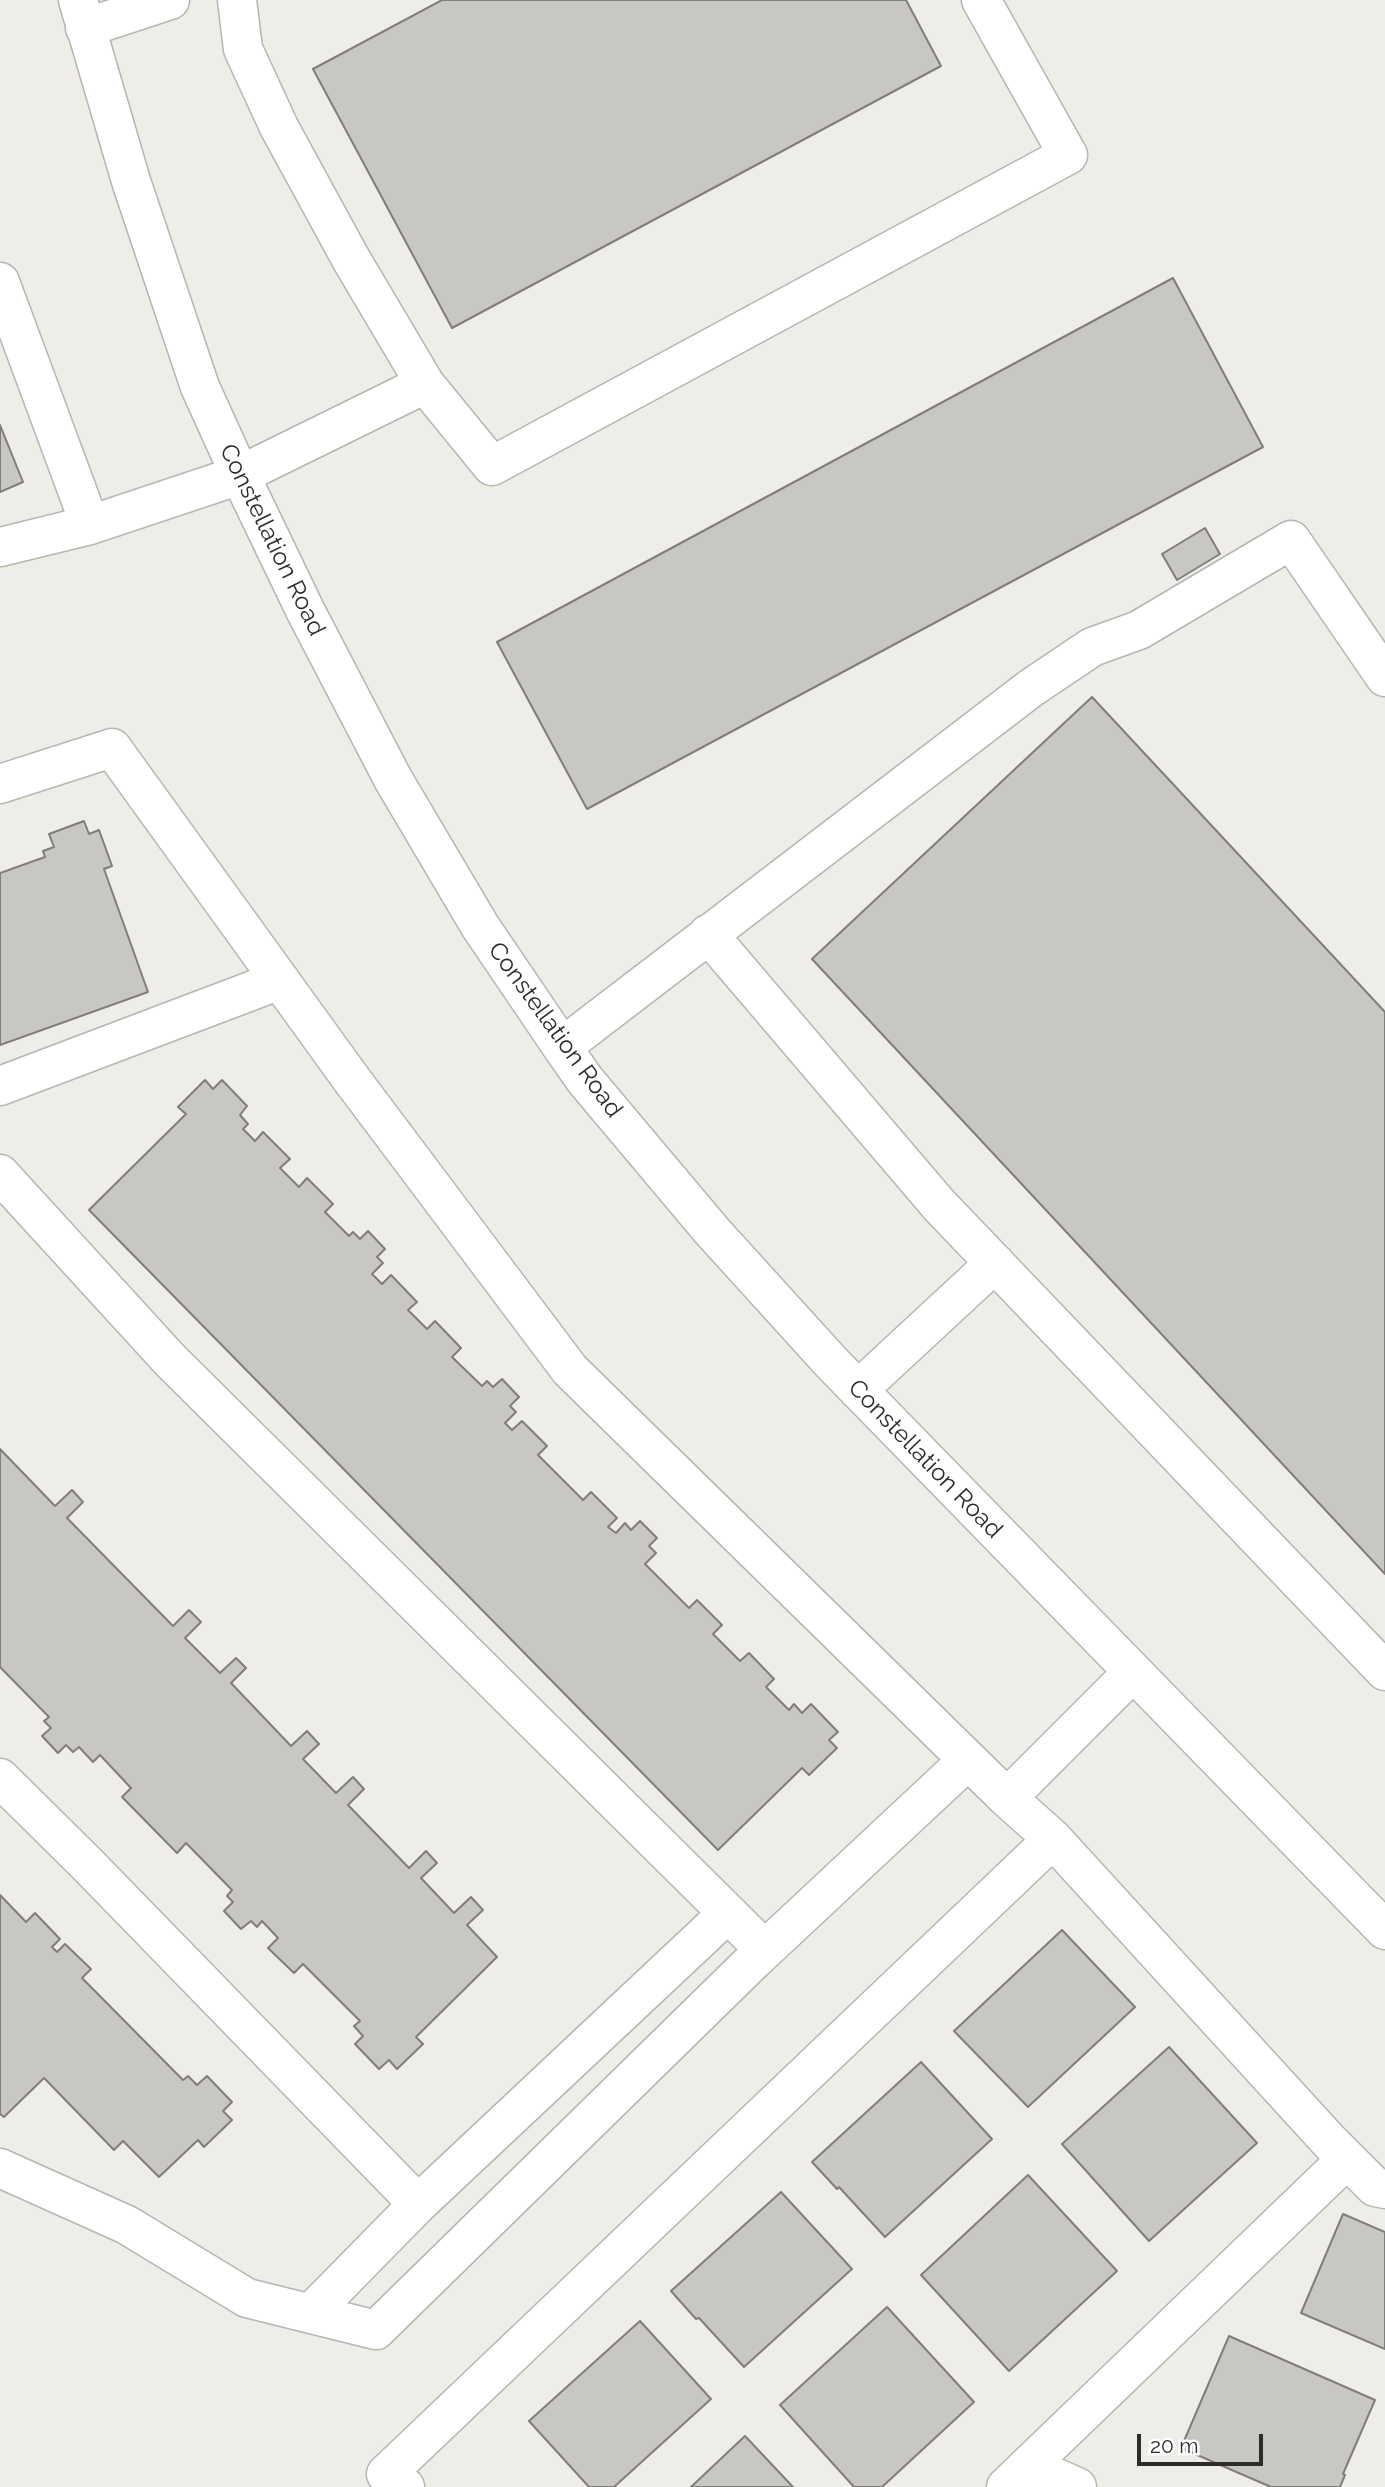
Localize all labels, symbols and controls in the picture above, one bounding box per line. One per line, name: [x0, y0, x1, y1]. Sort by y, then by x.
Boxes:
street label: Constellation Road: [213, 440, 331, 640]
street label: Constellation Road: [482, 937, 628, 1123]
street label: Constellation Road: [842, 1374, 1008, 1544]
scale bar: [1140, 2420, 1266, 2464]
text: 20 m: [1150, 2433, 1198, 2458]

